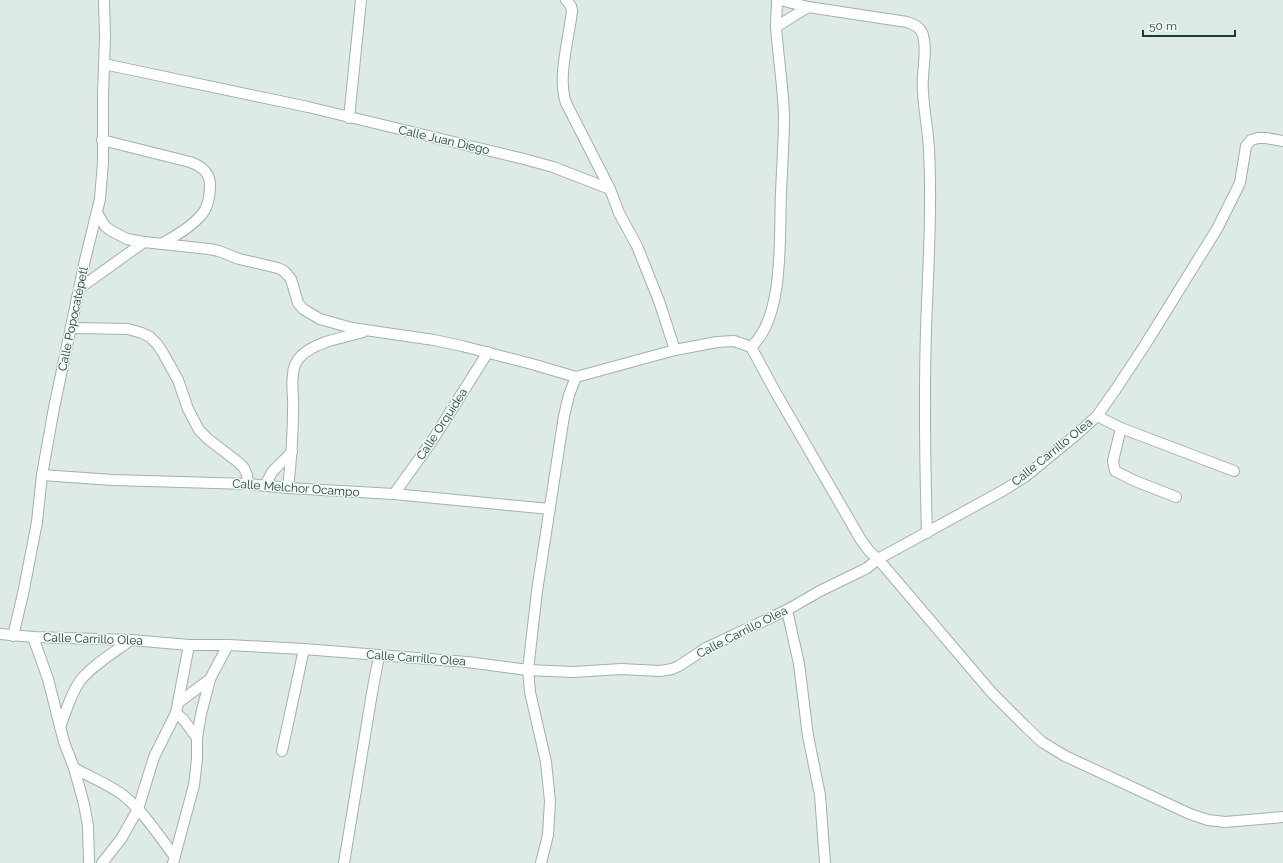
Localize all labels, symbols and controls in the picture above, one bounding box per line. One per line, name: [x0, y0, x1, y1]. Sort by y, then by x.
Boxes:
scale bar: [1143, 12, 1235, 38]
text: 50 m: [1149, 19, 1177, 33]
street label: Calle Juan Diego: [397, 123, 491, 157]
street label: Calle Popocatépetl: [55, 265, 91, 372]
street label: Calle Orquídea: [414, 386, 470, 462]
street label: Calle Carrillo Olea: [1009, 415, 1095, 489]
street label: Calle Melchor Ocampo: [232, 477, 360, 499]
street label: Calle Carrillo Olea: [694, 603, 790, 661]
street label: Calle Carrillo Olea: [43, 630, 143, 648]
street label: Calle Carrillo Olea: [366, 648, 466, 668]

